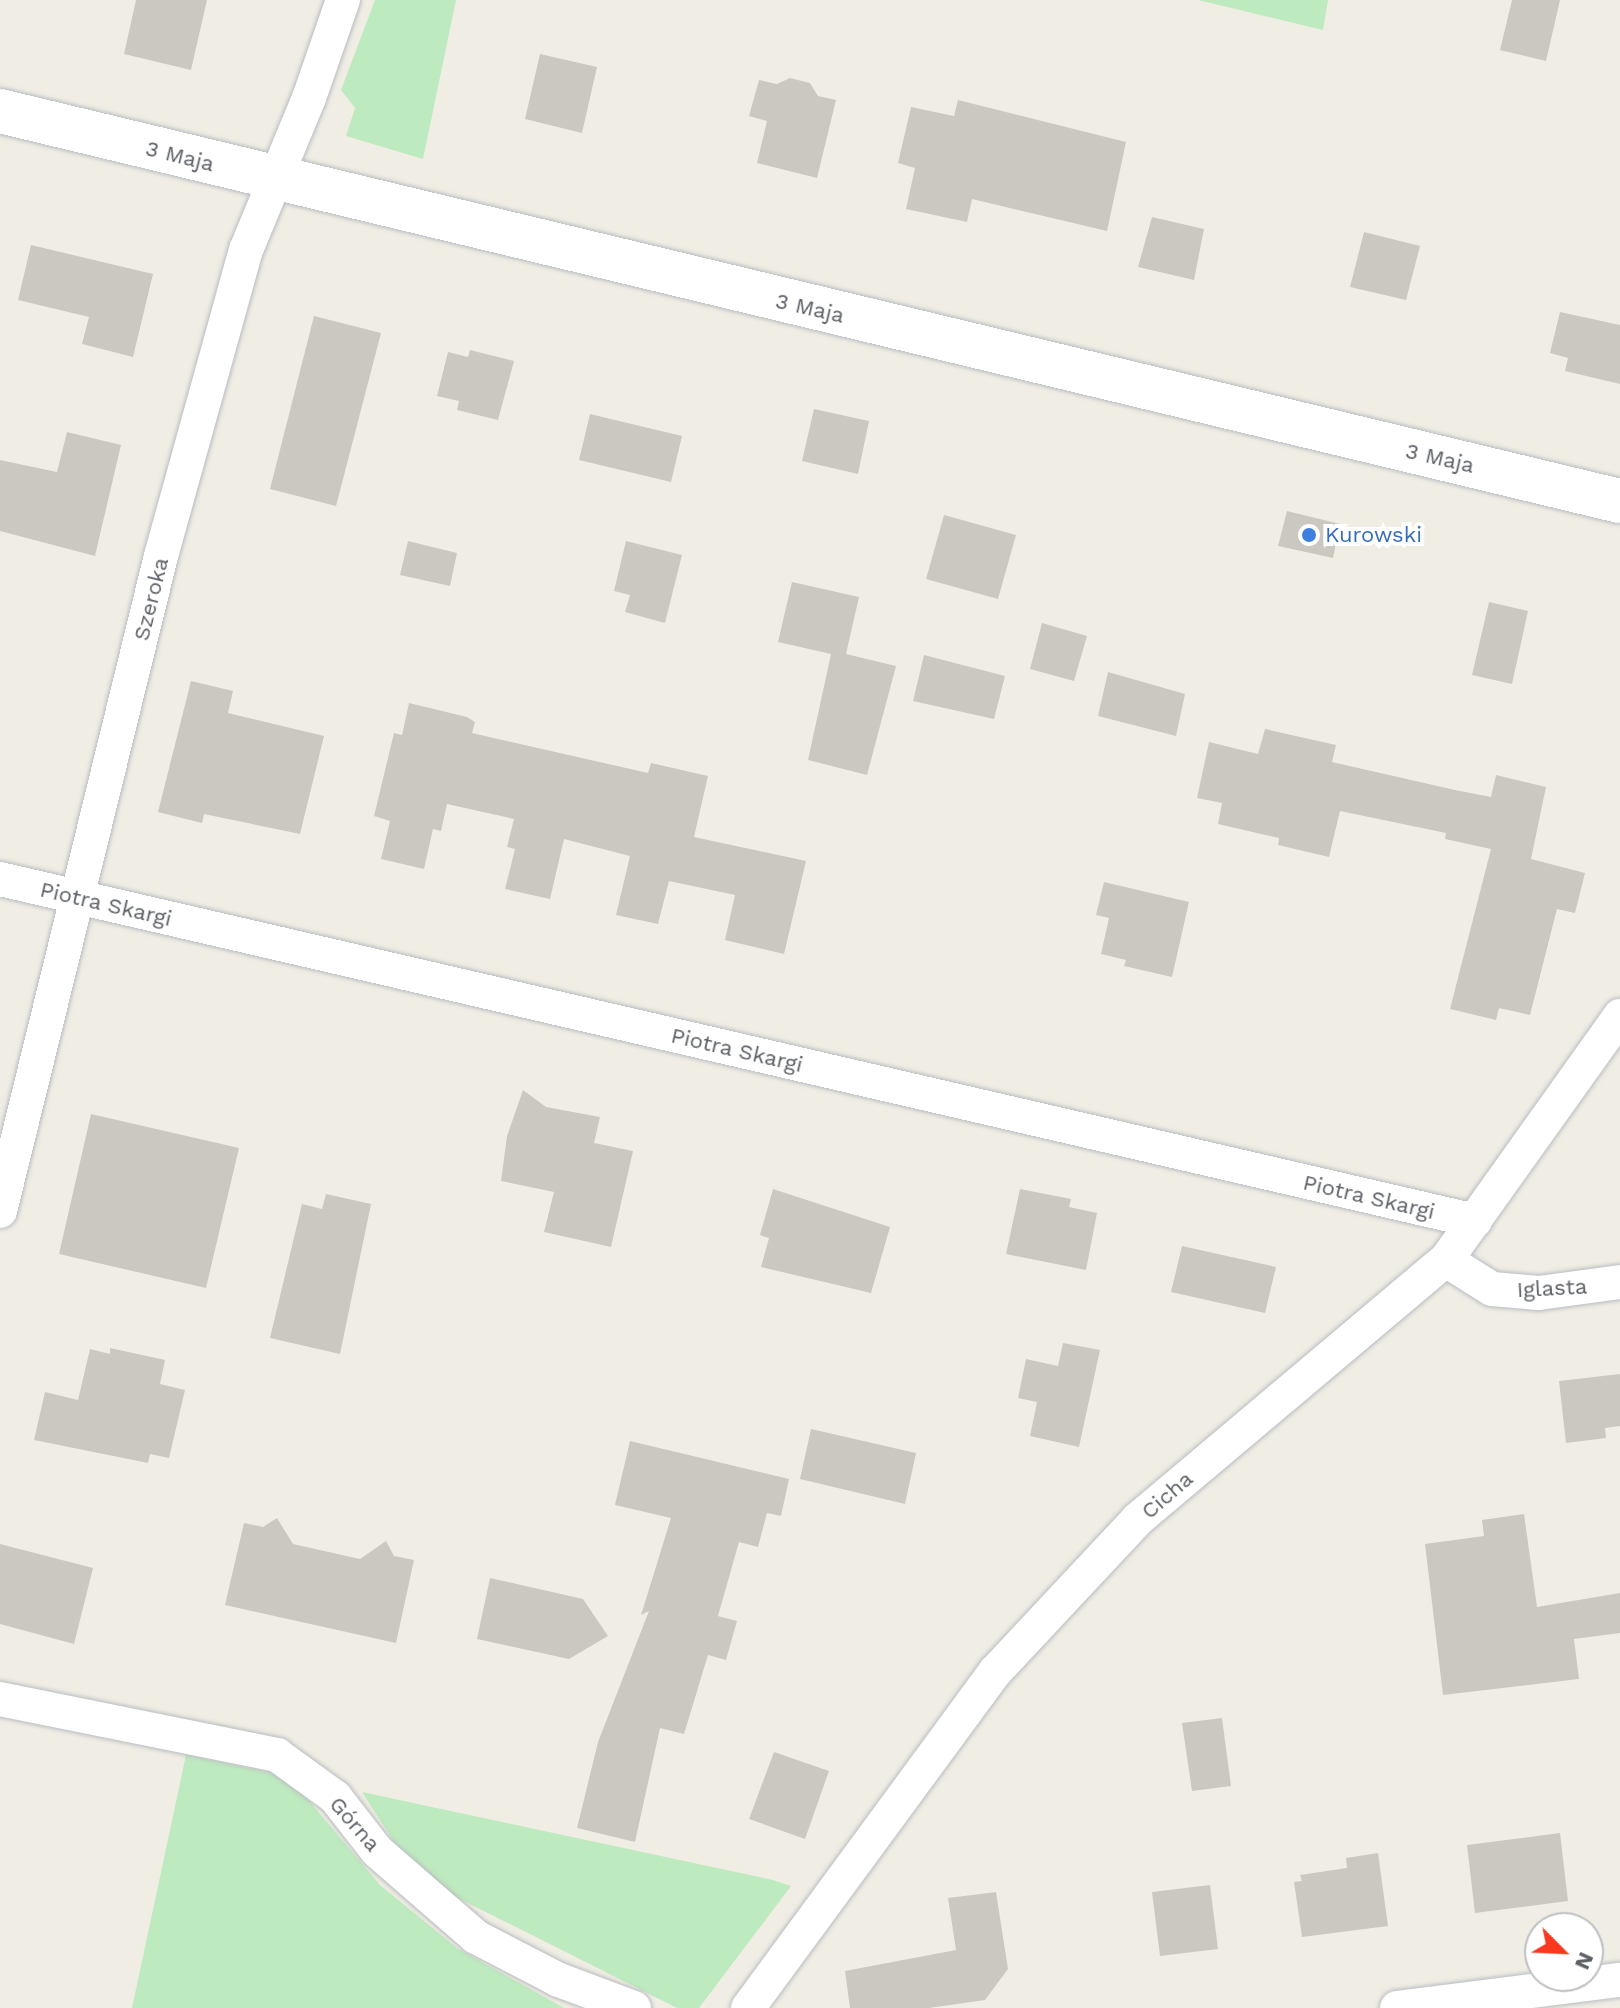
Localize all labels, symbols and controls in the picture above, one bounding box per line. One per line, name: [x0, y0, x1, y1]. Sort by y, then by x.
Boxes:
street label: 3 Maja: [143, 135, 217, 177]
street label: 3 Maja: [773, 287, 847, 329]
street label: 3 Maja: [1403, 437, 1477, 479]
place label: Kurowski: [1325, 522, 1422, 548]
marker: Kurowski: [1300, 526, 1318, 544]
street label: Szeroka: [128, 555, 174, 643]
street label: Piotra Skargi: [37, 876, 175, 932]
street label: Piotra Skargi: [668, 1022, 806, 1078]
street label: Piotra Skargi: [1300, 1169, 1438, 1225]
street label: Iglasta: [1516, 1273, 1588, 1303]
street label: Cicha: [1136, 1466, 1198, 1524]
street label: Górna: [324, 1791, 386, 1857]
north arrow: [1524, 1912, 1604, 1992]
text: N: [1570, 1949, 1599, 1974]

